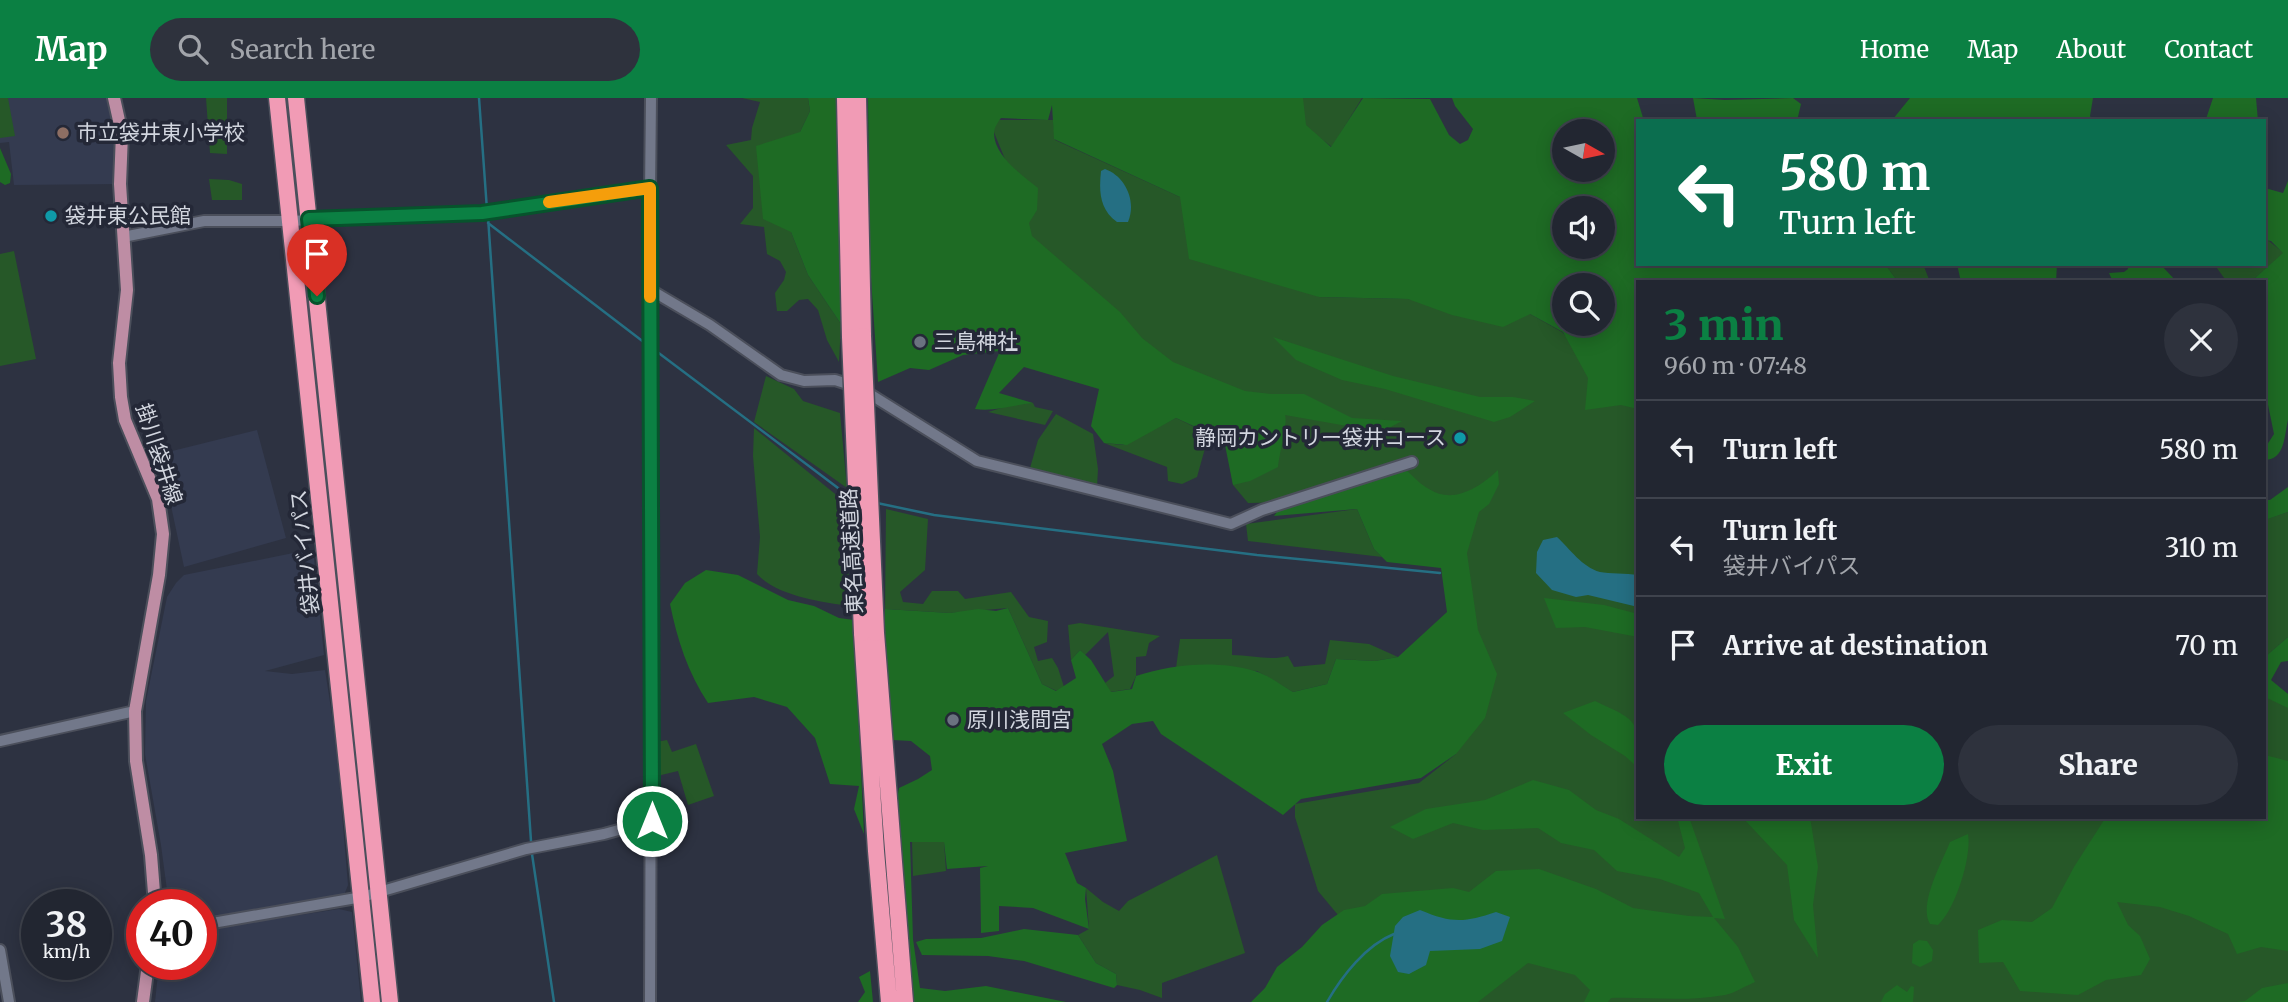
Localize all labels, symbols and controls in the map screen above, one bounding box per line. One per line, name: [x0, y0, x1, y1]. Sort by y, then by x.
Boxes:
search box: [150, 18, 640, 81]
text: Map: [35, 29, 108, 70]
icon: search: [174, 30, 212, 68]
text: Search here: [230, 33, 375, 66]
text: Home: [1860, 34, 1929, 65]
text: Map: [1967, 34, 2018, 65]
text: About: [2056, 34, 2126, 65]
text: Contact: [2164, 34, 2253, 65]
place label: 市立袋井東小学校: [77, 119, 245, 146]
north arrow: [1552, 119, 1615, 182]
map controls: [1552, 119, 1615, 336]
marker: 市立袋井東小学校: [55, 125, 71, 141]
text: 580 m: [1779, 142, 1930, 203]
icon: left: [1664, 147, 1755, 238]
button: sound: [1552, 196, 1615, 259]
place label: 袋井東公民館: [65, 202, 191, 229]
text: Turn left: [1779, 203, 1916, 243]
marker: 袋井東公民館: [43, 208, 59, 224]
pin: [287, 224, 347, 296]
icon: arrive: [298, 235, 336, 273]
button: search: [1552, 273, 1615, 336]
text: 3 min: [1664, 299, 1784, 351]
button: close: [2164, 303, 2238, 377]
place label: 三島神社: [934, 328, 1018, 355]
marker: 三島神社: [912, 334, 928, 350]
text: 960 m · 07:48: [1664, 351, 1807, 380]
street label: 掛川袋井線: [130, 400, 189, 508]
place label: 静岡カントリー袋井コース: [1195, 424, 1446, 451]
marker: 静岡カントリー袋井コース: [1452, 430, 1468, 446]
icon: left: [1664, 430, 1702, 468]
text: Turn left: [1723, 433, 1837, 466]
text: 580 m: [2159, 433, 2238, 466]
street label: 東名高速道路: [835, 487, 868, 615]
street label: 袋井バイパス: [285, 488, 324, 616]
text: Turn left: [1723, 514, 1837, 547]
icon: left: [1664, 528, 1702, 566]
text: 310 m: [2165, 531, 2238, 564]
text: 袋井バイパス: [1723, 551, 1861, 580]
icon: arrive: [1664, 626, 1702, 664]
text: Arrive at destination: [1723, 629, 1988, 662]
text: 70 m: [2175, 629, 2238, 662]
place label: 原川浅間宮: [967, 706, 1072, 733]
marker: 原川浅間宮: [945, 712, 961, 728]
button: Exit: [1664, 725, 1944, 805]
button: Share: [1958, 725, 2238, 805]
position arrow: [615, 784, 689, 858]
speed limit sign: 40: [126, 889, 217, 980]
text: 38: [46, 903, 87, 947]
text: km/h: [43, 940, 90, 963]

